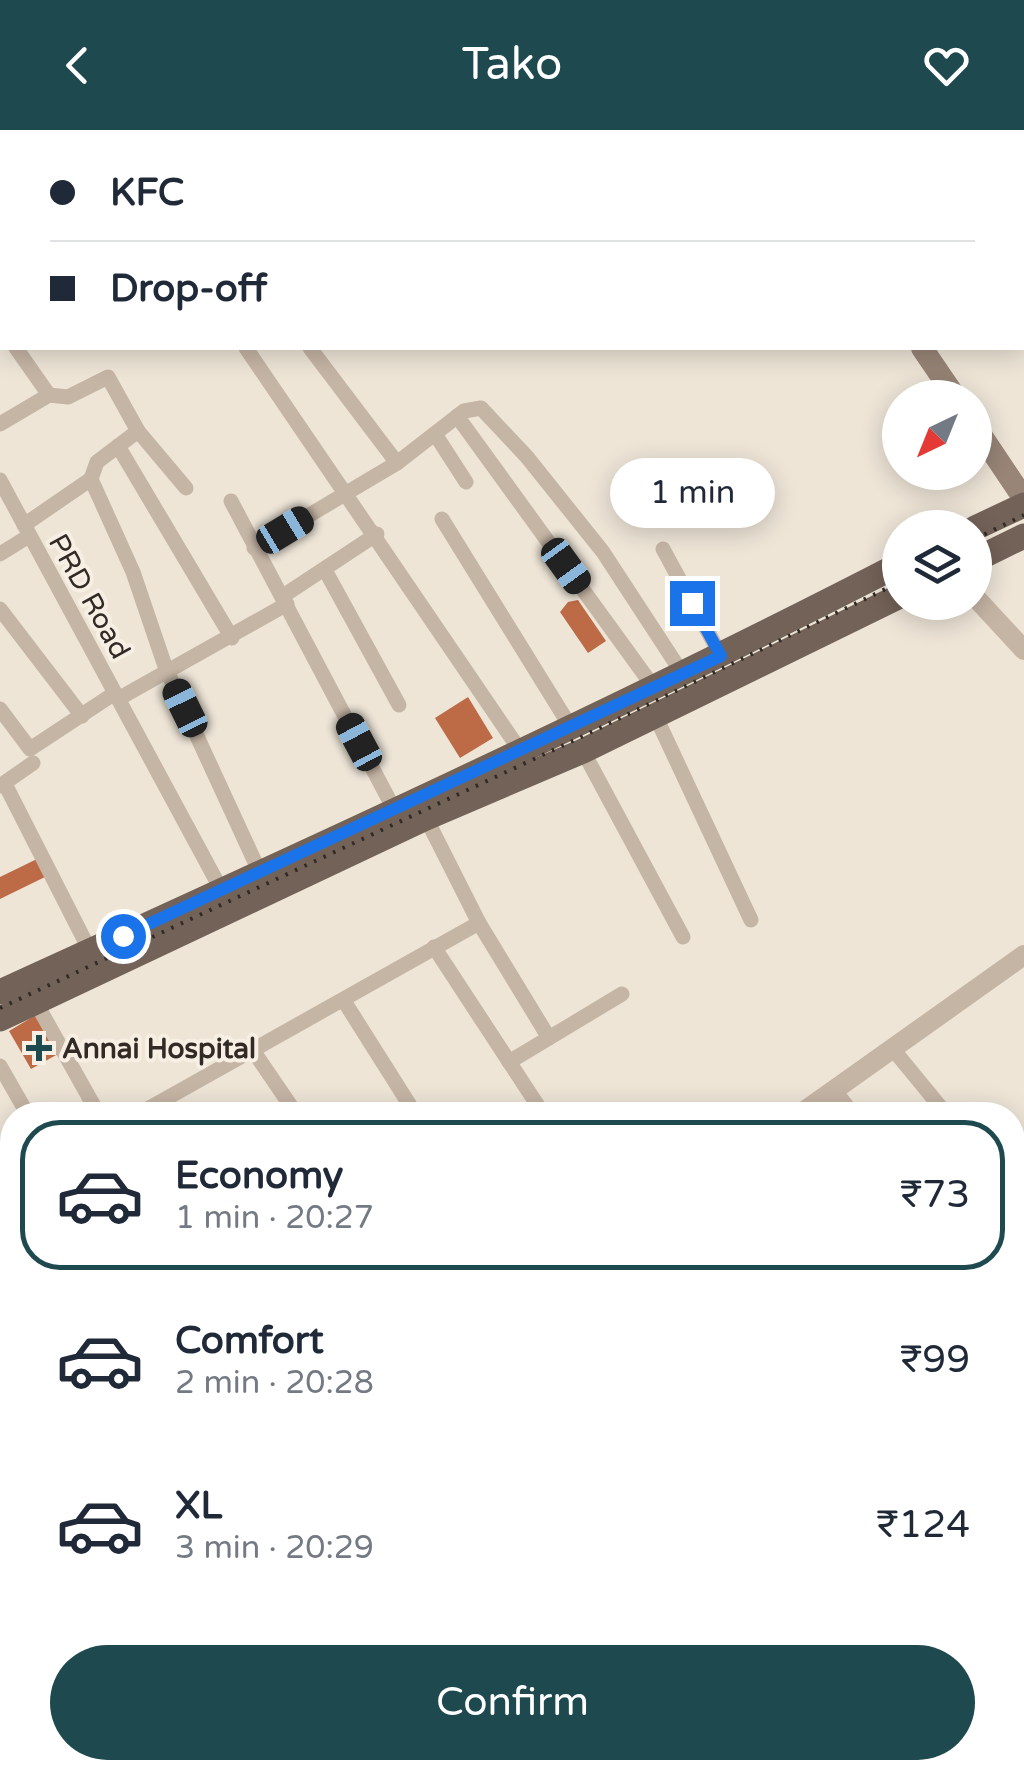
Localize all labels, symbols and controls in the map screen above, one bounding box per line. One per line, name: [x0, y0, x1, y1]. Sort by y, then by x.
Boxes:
icon: back: [50, 38, 105, 93]
text: Tako: [462, 38, 562, 92]
icon: heart: [919, 38, 974, 93]
text: KFC: [110, 170, 184, 216]
text: Drop-off: [110, 266, 267, 312]
north arrow: [882, 380, 992, 490]
map controls: [882, 380, 992, 620]
callout: 1 min: [610, 458, 774, 528]
text: 1 min: [650, 474, 735, 512]
car: [252, 502, 318, 558]
button: layers: [882, 510, 992, 620]
street label: PRD Road: [41, 528, 137, 665]
car: [536, 533, 596, 599]
route end: [670, 581, 715, 626]
car: [158, 674, 212, 742]
car: [332, 708, 386, 776]
route start: [101, 914, 146, 959]
place label: Annai Hospital: [62, 1032, 256, 1066]
marker: Annai Hospital: [26, 1035, 52, 1061]
icon: car: [55, 1150, 145, 1240]
text: Economy: [175, 1153, 343, 1199]
text: ₹73: [900, 1172, 970, 1218]
text: 1 min · 20:27: [175, 1199, 374, 1237]
icon: car: [55, 1315, 145, 1405]
text: Comfort: [175, 1318, 324, 1364]
text: ₹99: [900, 1337, 970, 1383]
text: 2 min · 20:28: [175, 1364, 374, 1402]
icon: car: [55, 1480, 145, 1570]
text: XL: [175, 1483, 222, 1529]
text: ₹124: [876, 1502, 970, 1548]
text: 3 min · 20:29: [175, 1529, 374, 1567]
button: Confirm: [50, 1645, 975, 1760]

